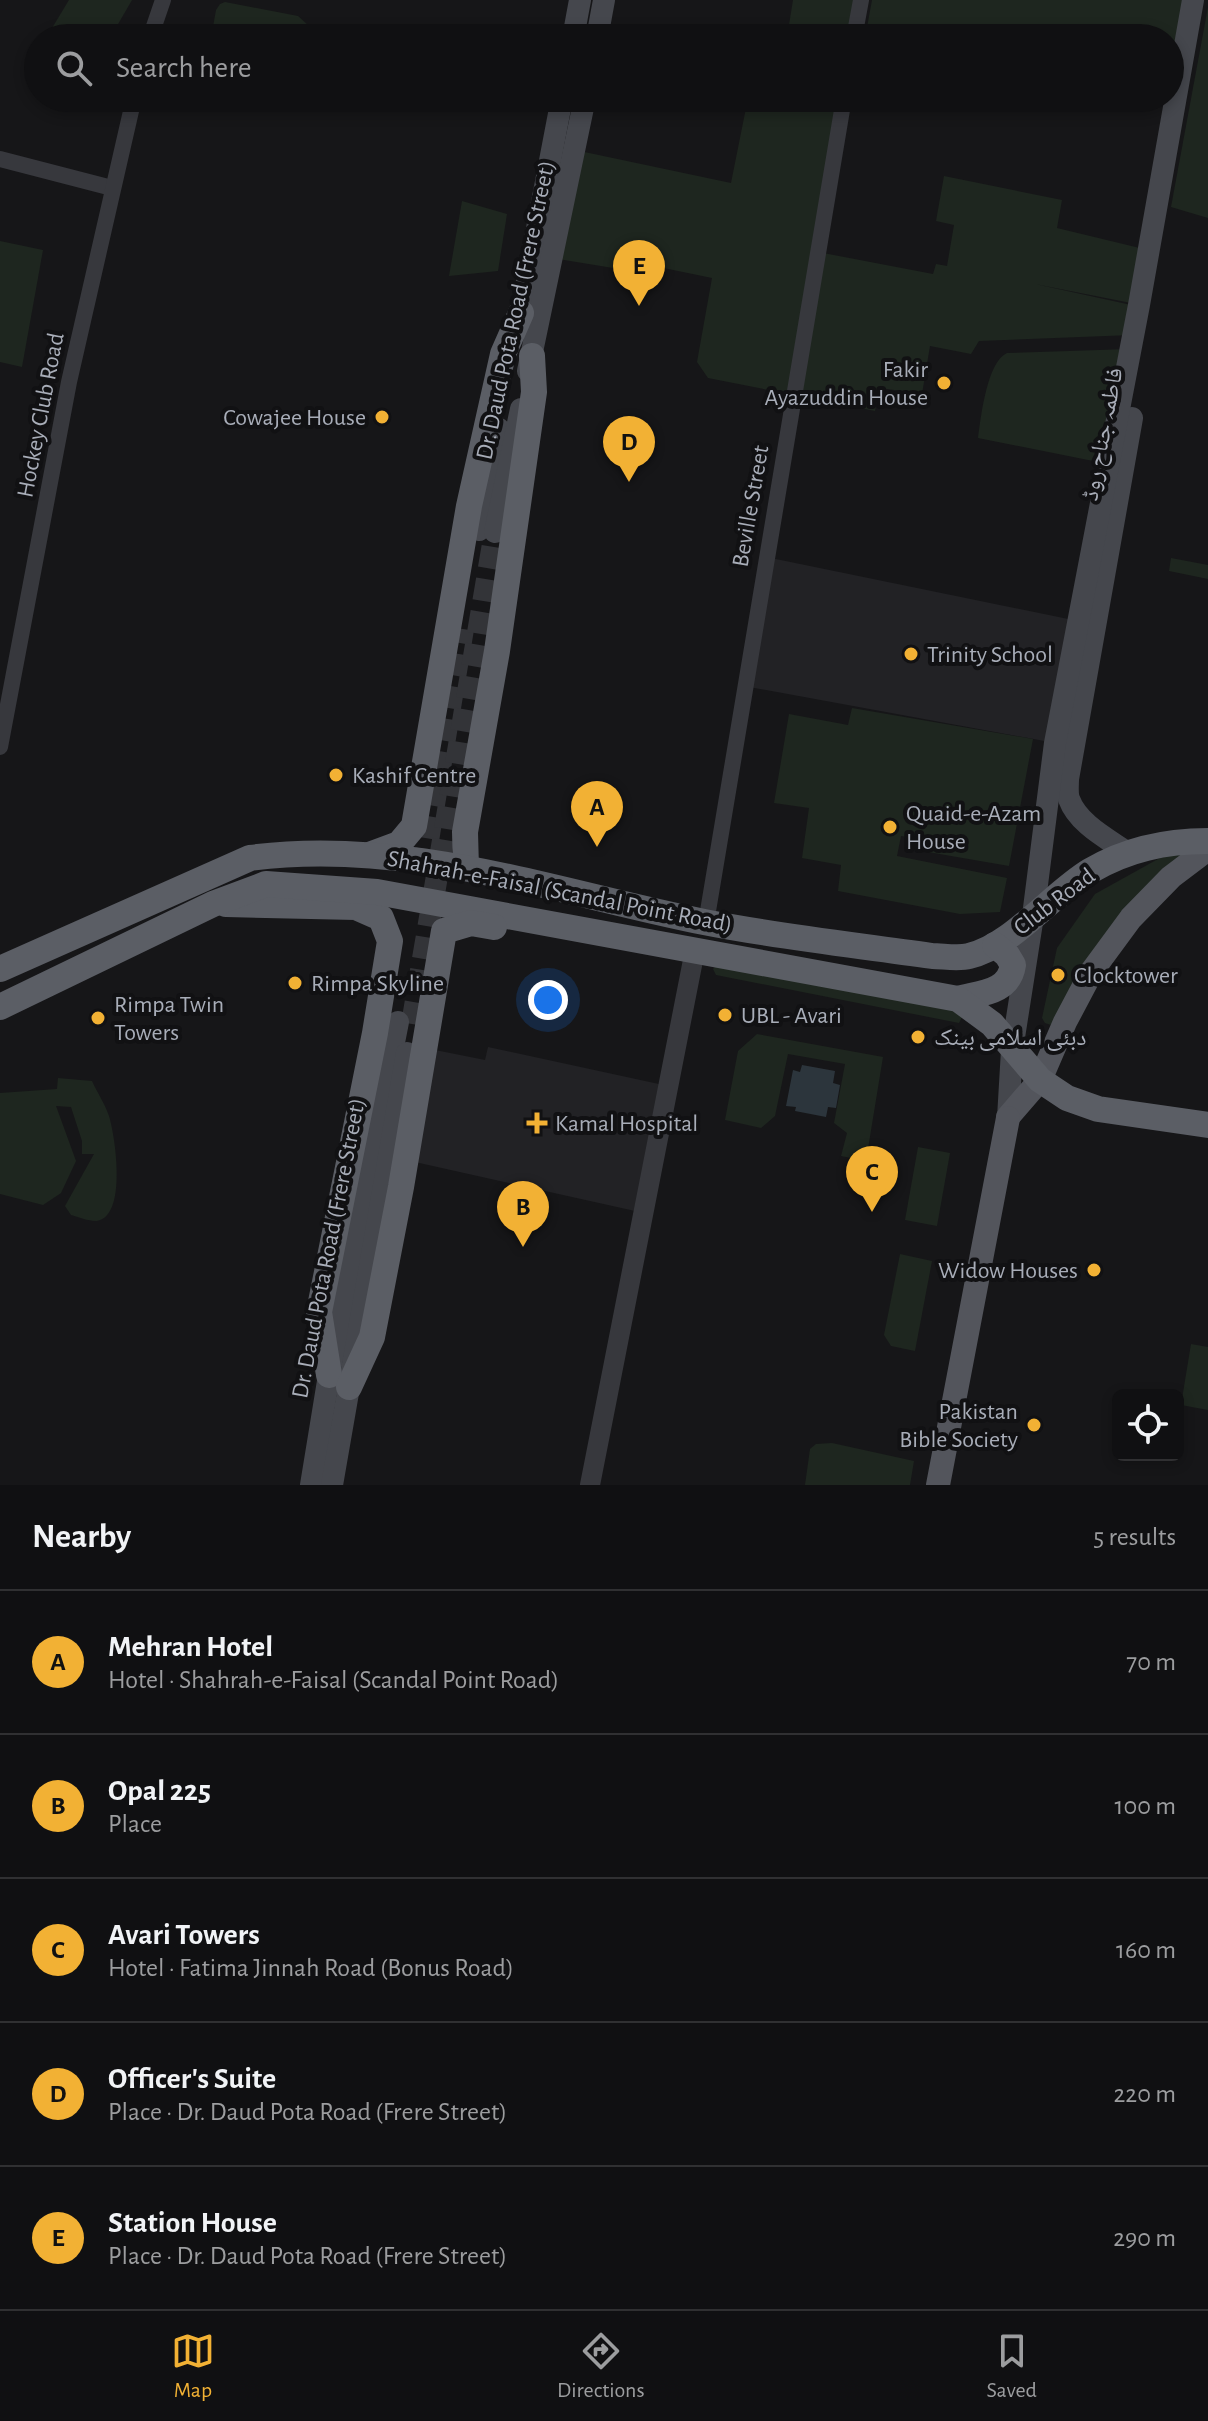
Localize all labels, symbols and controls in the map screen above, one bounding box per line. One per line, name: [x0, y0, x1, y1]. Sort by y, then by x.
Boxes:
search box: [24, 24, 1184, 112]
icon: search: [52, 46, 96, 90]
text: Search here: [116, 53, 252, 83]
street label: Dr. Daud Pota Road (Frere Street): [472, 158, 559, 462]
pin: E: [613, 240, 665, 306]
street label: Hockey Club Road: [13, 331, 69, 500]
place label: Fakir Ayazuddin House: [765, 358, 928, 410]
street label: فاطمہ جناح روڈ: [1078, 366, 1130, 503]
marker: Fakir Ayazuddin House: [935, 374, 953, 392]
place label: Cowajee House: [223, 406, 366, 430]
marker: Cowajee House: [373, 408, 391, 426]
pin: D: [603, 416, 655, 482]
street label: Beville Street: [728, 443, 774, 569]
place label: Trinity School: [927, 643, 1053, 667]
marker: Trinity School: [902, 645, 920, 663]
place label: Kashif Centre: [352, 764, 476, 788]
marker: Kashif Centre: [327, 766, 345, 784]
pin: A: [571, 781, 623, 847]
place label: Quaid-e-Azam House: [906, 802, 1041, 854]
marker: Quaid-e-Azam House: [881, 818, 899, 836]
street label: Shahrah-e-Faisal (Scandal Point Road): [385, 847, 734, 937]
street label: Club Road: [1010, 864, 1100, 940]
place label: Clocktower: [1074, 964, 1178, 988]
marker: Clocktower: [1049, 966, 1067, 984]
place label: Rimpa Skyline: [311, 972, 444, 996]
marker: Rimpa Skyline: [286, 974, 304, 992]
your location: [528, 980, 568, 1020]
place label: Rimpa Twin Towers: [114, 993, 224, 1045]
place label: UBL - Avari: [741, 1004, 842, 1028]
marker: UBL - Avari: [716, 1006, 734, 1024]
marker: Rimpa Twin Towers: [89, 1009, 107, 1027]
place label: دبئی اسلامی بینک: [934, 1026, 1086, 1051]
marker: دبئی اسلامی بینک: [909, 1028, 927, 1046]
street label: Dr. Daud Pota Road (Frere Street): [288, 1096, 370, 1400]
marker: Kamal Hospital: [526, 1112, 548, 1134]
place label: Kamal Hospital: [555, 1112, 698, 1136]
pin: C: [846, 1146, 898, 1212]
pin: B: [497, 1181, 549, 1247]
place label: Widow Houses: [938, 1259, 1078, 1283]
marker: Widow Houses: [1085, 1261, 1103, 1279]
map controls: [1112, 1389, 1184, 1461]
button: locate: [1112, 1389, 1184, 1461]
place label: Pakistan Bible Society: [899, 1400, 1018, 1452]
marker: Pakistan Bible Society: [1025, 1416, 1043, 1434]
text: Nearby: [32, 1520, 131, 1554]
text: 5 results: [1093, 1524, 1176, 1550]
text: Mehran Hotel: [108, 1632, 273, 1662]
text: A: [50, 1649, 66, 1675]
text: 70 m: [1126, 1649, 1176, 1675]
text: Hotel · Shahrah-e-Faisal (Scandal Point Road): [108, 1667, 559, 1693]
text: Opal 225: [108, 1776, 211, 1806]
text: B: [50, 1793, 66, 1819]
text: 100 m: [1115, 1793, 1176, 1819]
text: Place: [108, 1811, 162, 1837]
text: Avari Towers: [108, 1920, 260, 1950]
text: C: [51, 1937, 65, 1963]
text: 160 m: [1116, 1937, 1176, 1963]
text: Hotel · Fatima Jinnah Road (Bonus Road): [108, 1955, 514, 1981]
text: Officer's Suite: [108, 2064, 276, 2094]
text: D: [49, 2081, 67, 2107]
text: 220 m: [1114, 2081, 1176, 2107]
text: Place · Dr. Daud Pota Road (Frere Street): [108, 2099, 507, 2125]
text: Station House: [108, 2208, 277, 2238]
text: E: [51, 2225, 65, 2251]
text: 290 m: [1113, 2225, 1176, 2251]
text: Place · Dr. Daud Pota Road (Frere Street): [108, 2243, 507, 2269]
tab: Map: [171, 2329, 215, 2403]
tab: Directions: [557, 2329, 645, 2403]
tab: Saved: [987, 2329, 1037, 2403]

